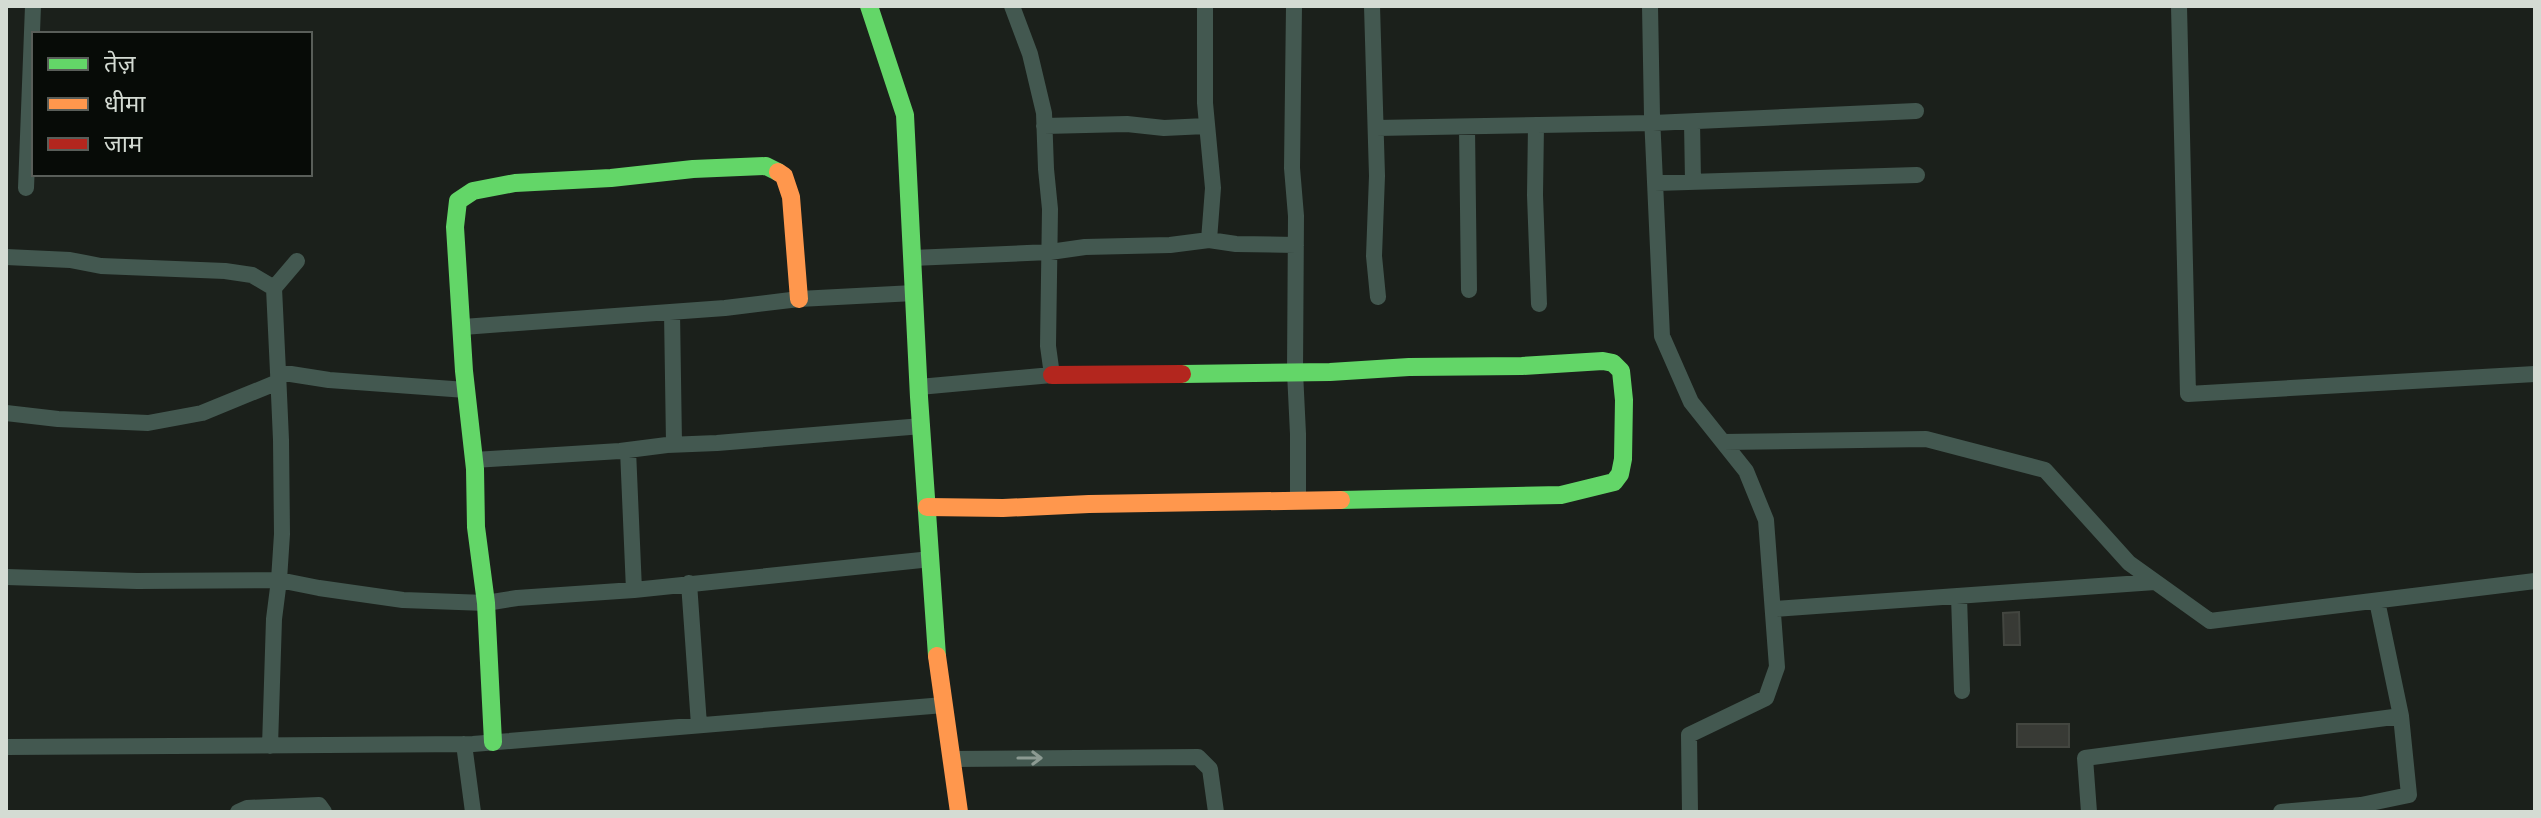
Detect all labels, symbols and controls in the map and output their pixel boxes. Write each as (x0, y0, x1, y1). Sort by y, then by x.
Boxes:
legend (32, 32, 312, 176)
text: तेज़ (104, 50, 137, 77)
text: धीमा (104, 90, 146, 117)
text: जाम (104, 130, 143, 157)
one-way arrow (1016, 750, 1043, 766)

